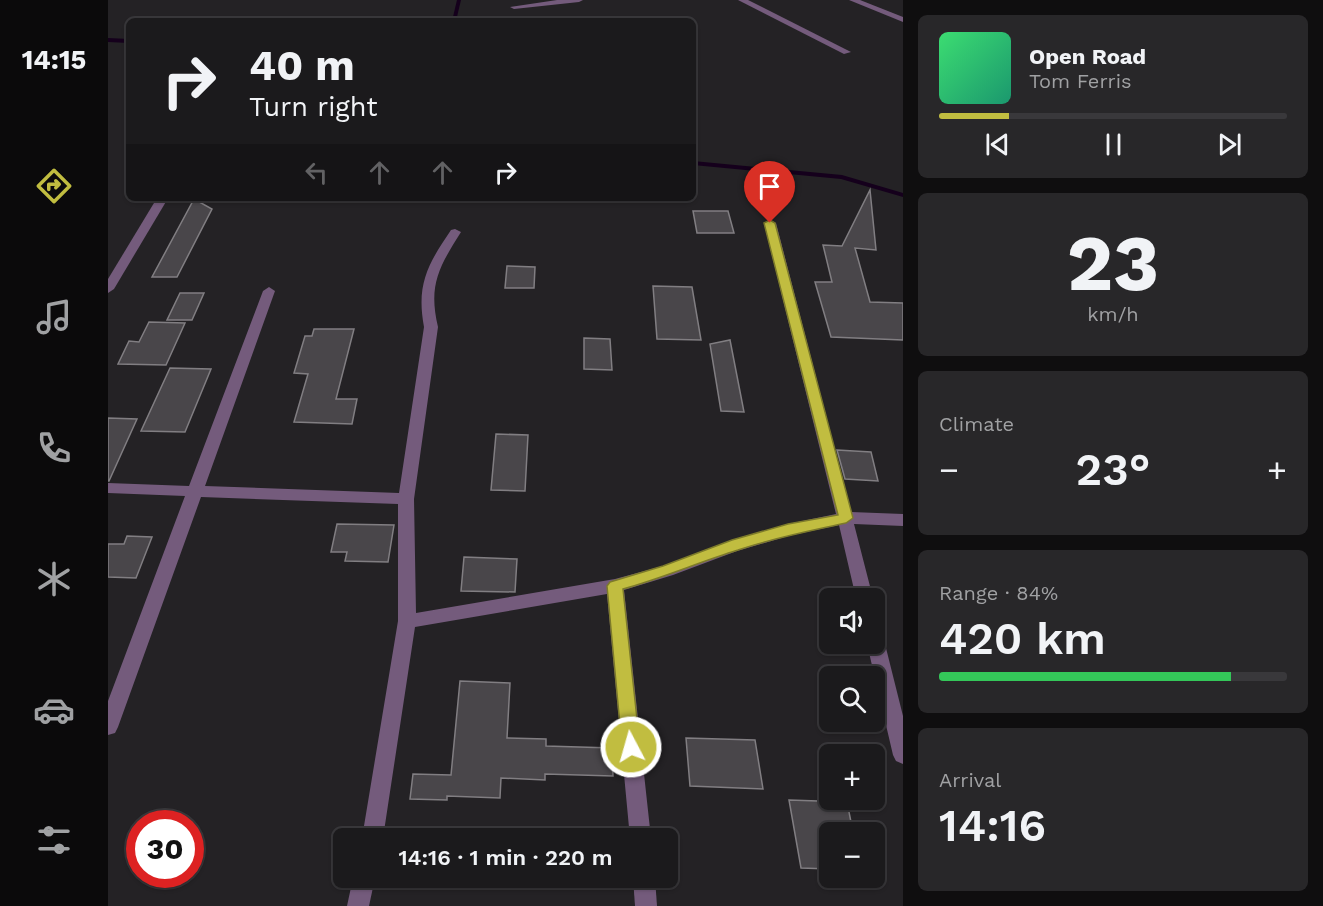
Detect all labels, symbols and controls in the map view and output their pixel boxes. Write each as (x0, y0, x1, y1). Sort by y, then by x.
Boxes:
text: 40 m (249, 41, 355, 90)
icon: right (150, 42, 228, 120)
text: 14:15 (22, 44, 86, 76)
text: Open Road (1029, 44, 1146, 69)
text: Tom Ferris (1029, 69, 1132, 93)
text: Turn right (249, 91, 378, 123)
icon: previous (981, 128, 1014, 161)
icon: pause (1097, 128, 1130, 161)
icon: next (1213, 128, 1246, 161)
icon: left (300, 156, 333, 189)
icon: ahead (363, 156, 396, 189)
icon: ahead (426, 156, 459, 189)
icon: right (489, 156, 522, 189)
pin (744, 161, 795, 223)
icon: directions (33, 165, 75, 207)
icon: arrive (753, 170, 786, 203)
text: 23 (1067, 217, 1159, 309)
icon: music (33, 296, 75, 338)
text: km/h (1087, 302, 1139, 326)
text: Climate (939, 412, 1014, 436)
icon: phone (33, 427, 75, 469)
text: 23° (1076, 443, 1150, 496)
text: − (939, 450, 959, 489)
text: + (1267, 450, 1287, 489)
icon: climate (33, 558, 75, 600)
text: Range · 84% (939, 581, 1058, 605)
map controls (819, 588, 885, 888)
button: sound (819, 588, 885, 654)
text: 420 km (939, 612, 1106, 665)
button: search (819, 666, 885, 732)
icon: car (33, 689, 75, 731)
position arrow (599, 715, 663, 779)
button: + (819, 744, 885, 810)
text: Arrival (939, 768, 1001, 792)
text: 14:16 (939, 799, 1046, 852)
speed limit sign: 30 (126, 810, 204, 888)
icon: filters (33, 819, 75, 861)
button: − (819, 822, 885, 888)
text: 14:16 · 1 min · 220 m (398, 845, 613, 870)

